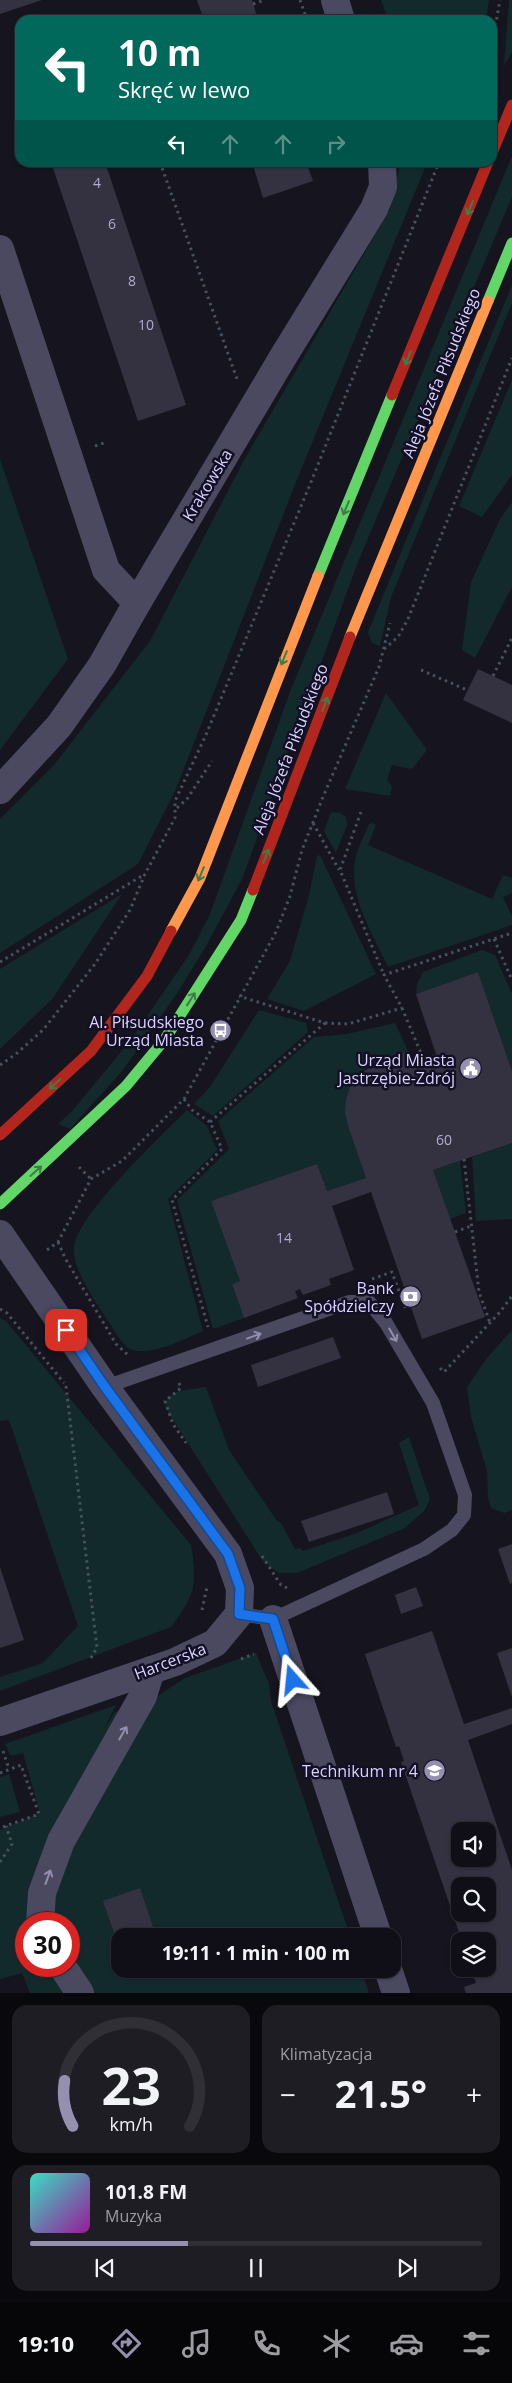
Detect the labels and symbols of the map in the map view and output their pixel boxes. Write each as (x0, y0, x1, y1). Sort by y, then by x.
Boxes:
house number: 4 (93, 173, 101, 192)
one-way arrow (465, 200, 474, 215)
house number: 6 (108, 214, 116, 233)
house number: 8 (128, 271, 136, 290)
street label: Aleja Józefa Piłsudskiego (397, 285, 485, 461)
house number: 10 (138, 315, 154, 334)
one-way arrow (403, 350, 412, 365)
street label: Krakowska (177, 445, 237, 525)
one-way arrow (341, 500, 350, 515)
one-way arrow (279, 651, 288, 666)
street label: Aleja Józefa Piłsudskiego (247, 660, 333, 838)
one-way arrow (321, 697, 330, 712)
one-way arrow (262, 849, 271, 864)
one-way arrow (195, 866, 205, 881)
one-way arrow (187, 993, 197, 1007)
place label: Al. Piłsudskiego Urząd Miasta (89, 1011, 204, 1051)
bus stop icon: Al. Piłsudskiego Urząd Miasta (208, 1019, 232, 1043)
place label: Urząd Miasta Jastrzębie-Zdrój (336, 1049, 455, 1089)
public building icon: Urząd Miasta Jastrzębie-Zdrój (459, 1057, 483, 1081)
one-way arrow (49, 1078, 62, 1090)
house number: 60 (436, 1130, 452, 1149)
one-way arrow (30, 1165, 42, 1177)
house number: 14 (276, 1228, 292, 1247)
place label: Bank Spółdzielczy (304, 1277, 395, 1317)
bank icon: Bank Spółdzielczy (398, 1285, 422, 1309)
pin (45, 1309, 87, 1351)
one-way arrow (389, 1328, 399, 1342)
one-way arrow (246, 1331, 261, 1340)
street label: Harcerska (131, 1637, 209, 1685)
position arrow (266, 1653, 318, 1705)
one-way arrow (118, 1725, 128, 1740)
school or university icon: Technikum nr 4 (422, 1759, 446, 1783)
place label: Technikum nr 4 (302, 1760, 418, 1782)
one-way arrow (44, 1869, 53, 1885)
speed limit sign: 30 (15, 1912, 80, 1977)

